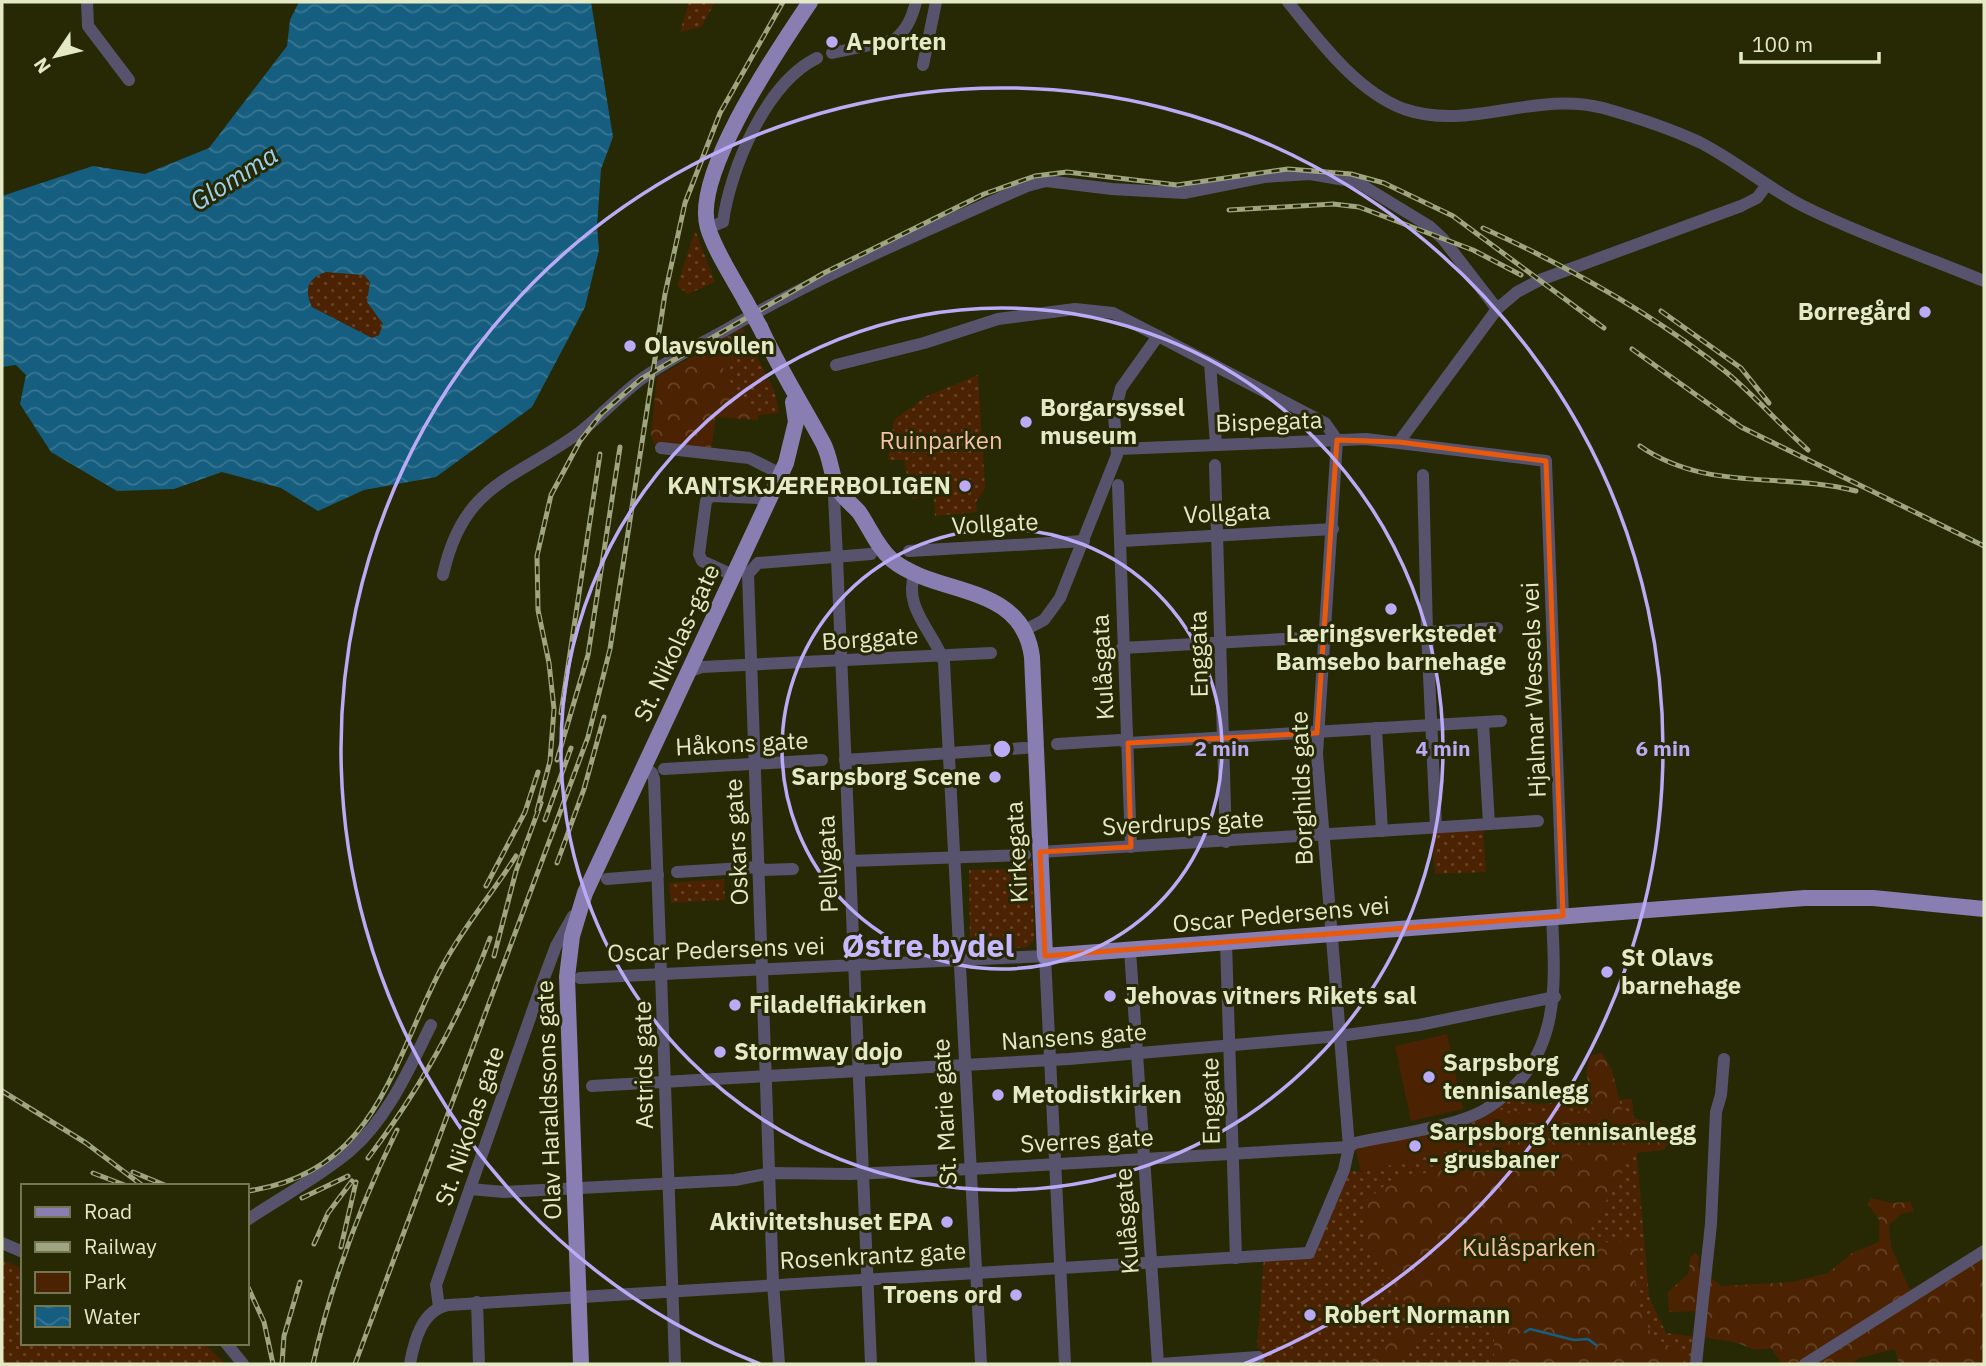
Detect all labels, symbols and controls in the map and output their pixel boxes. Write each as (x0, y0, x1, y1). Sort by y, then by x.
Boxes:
north arrow (21, 21, 91, 91)
scale bar (1741, 21, 1879, 65)
place label: A-porten (846, 25, 947, 57)
text: 100 m (1752, 30, 1813, 58)
marker: A-porten (824, 34, 840, 50)
text: N (28, 53, 56, 78)
water label: Glomma (183, 137, 284, 217)
place label: Borregård (1798, 295, 1911, 327)
marker: Borregård (1917, 304, 1933, 320)
place label: Olavsvollen (644, 329, 775, 361)
marker: Olavsvollen (622, 338, 638, 354)
place label: Borgarsyssel museum (1040, 391, 1185, 451)
street label: Bispegata (1215, 403, 1323, 439)
marker: Borgarsyssel museum (1018, 414, 1034, 430)
park label: Ruinparken (879, 424, 1003, 456)
place label: KANTSKJÆRERBOLIGEN (667, 469, 951, 501)
marker: KANTSKJÆRERBOLIGEN (957, 478, 973, 494)
street label: Vollgata (1183, 494, 1271, 530)
street label: Vollgate (951, 505, 1039, 541)
street label: St. Nikolas-gate (626, 559, 727, 727)
street label: Hjalmar Wessels vei (1513, 582, 1553, 798)
marker: Læringsverkstedet Bamsebo barnehage (1383, 601, 1399, 617)
street label: Enggata (1181, 610, 1215, 698)
street label: Kulåsgata (1083, 613, 1121, 721)
place label: Læringsverkstedet Bamsebo barnehage (1276, 617, 1506, 677)
street label: Borggate (820, 619, 919, 657)
street label: Borghilds gate (1282, 710, 1320, 866)
street label: Håkons gate (675, 724, 809, 762)
text: 2 min (1195, 734, 1249, 762)
text: 4 min (1416, 734, 1470, 762)
text: 6 min (1636, 734, 1690, 762)
centre of rings (990, 737, 1014, 761)
place label: Sarpsborg Scene (791, 760, 981, 792)
marker: Sarpsborg Scene (987, 769, 1003, 785)
street label: Oskars gate (717, 778, 755, 906)
street label: Kirkegata (997, 800, 1035, 904)
street label: Sverdrups gate (1101, 802, 1265, 842)
street label: Pellygata (809, 814, 845, 913)
street label: Oscar Pedersens vei (1171, 889, 1391, 939)
district label: Østre bydel (842, 924, 1014, 966)
street label: Oscar Pedersens vei (607, 929, 825, 969)
place label: St Olavs barnehage (1621, 941, 1741, 1001)
marker: St Olavs barnehage (1599, 964, 1615, 980)
place label: Jehovas vitners Rikets sal (1124, 979, 1417, 1011)
street label: Olav Haraldssons gate (528, 980, 568, 1220)
place label: Filadelfiakirken (749, 988, 927, 1020)
marker: Jehovas vitners Rikets sal (1102, 988, 1118, 1004)
marker: Filadelfiakirken (727, 997, 743, 1013)
street label: Astrids gate (626, 1001, 660, 1129)
street label: Nansens gate (1000, 1015, 1148, 1057)
place label: Stormway dojo (734, 1035, 903, 1067)
street label: St. Marie gate (924, 1038, 964, 1187)
street label: St. Nikolas gate (427, 1042, 511, 1210)
marker: Stormway dojo (712, 1044, 728, 1060)
place label: Sarpsborg tennisanlegg (1443, 1046, 1589, 1106)
street label: Enggate (1193, 1057, 1227, 1145)
marker: Sarpsborg tennisanlegg (1421, 1069, 1437, 1085)
place label: Metodistkirken (1012, 1078, 1182, 1110)
marker: Metodistkirken (990, 1087, 1006, 1103)
place label: Sarpsborg tennisanlegg - grusbaner (1429, 1115, 1697, 1175)
street label: Sverres gate (1019, 1121, 1155, 1159)
marker: Sarpsborg tennisanlegg - grusbaner (1407, 1138, 1423, 1154)
street label: Kulåsgate (1106, 1167, 1146, 1275)
legend (21, 1184, 248, 1345)
text: Road (84, 1197, 132, 1225)
place label: Aktivitetshuset EPA (709, 1205, 933, 1237)
marker: Aktivitetshuset EPA (939, 1214, 955, 1230)
park label: Kulåsparken (1462, 1231, 1596, 1263)
text: Railway (84, 1232, 157, 1260)
street label: Rosenkrantz gate (779, 1234, 967, 1276)
text: Park (84, 1267, 127, 1295)
place label: Troens ord (883, 1278, 1002, 1310)
marker: Troens ord (1008, 1287, 1024, 1303)
place label: Robert Normann (1324, 1298, 1510, 1330)
text: Water (84, 1302, 141, 1330)
marker: Robert Normann (1302, 1307, 1318, 1323)

